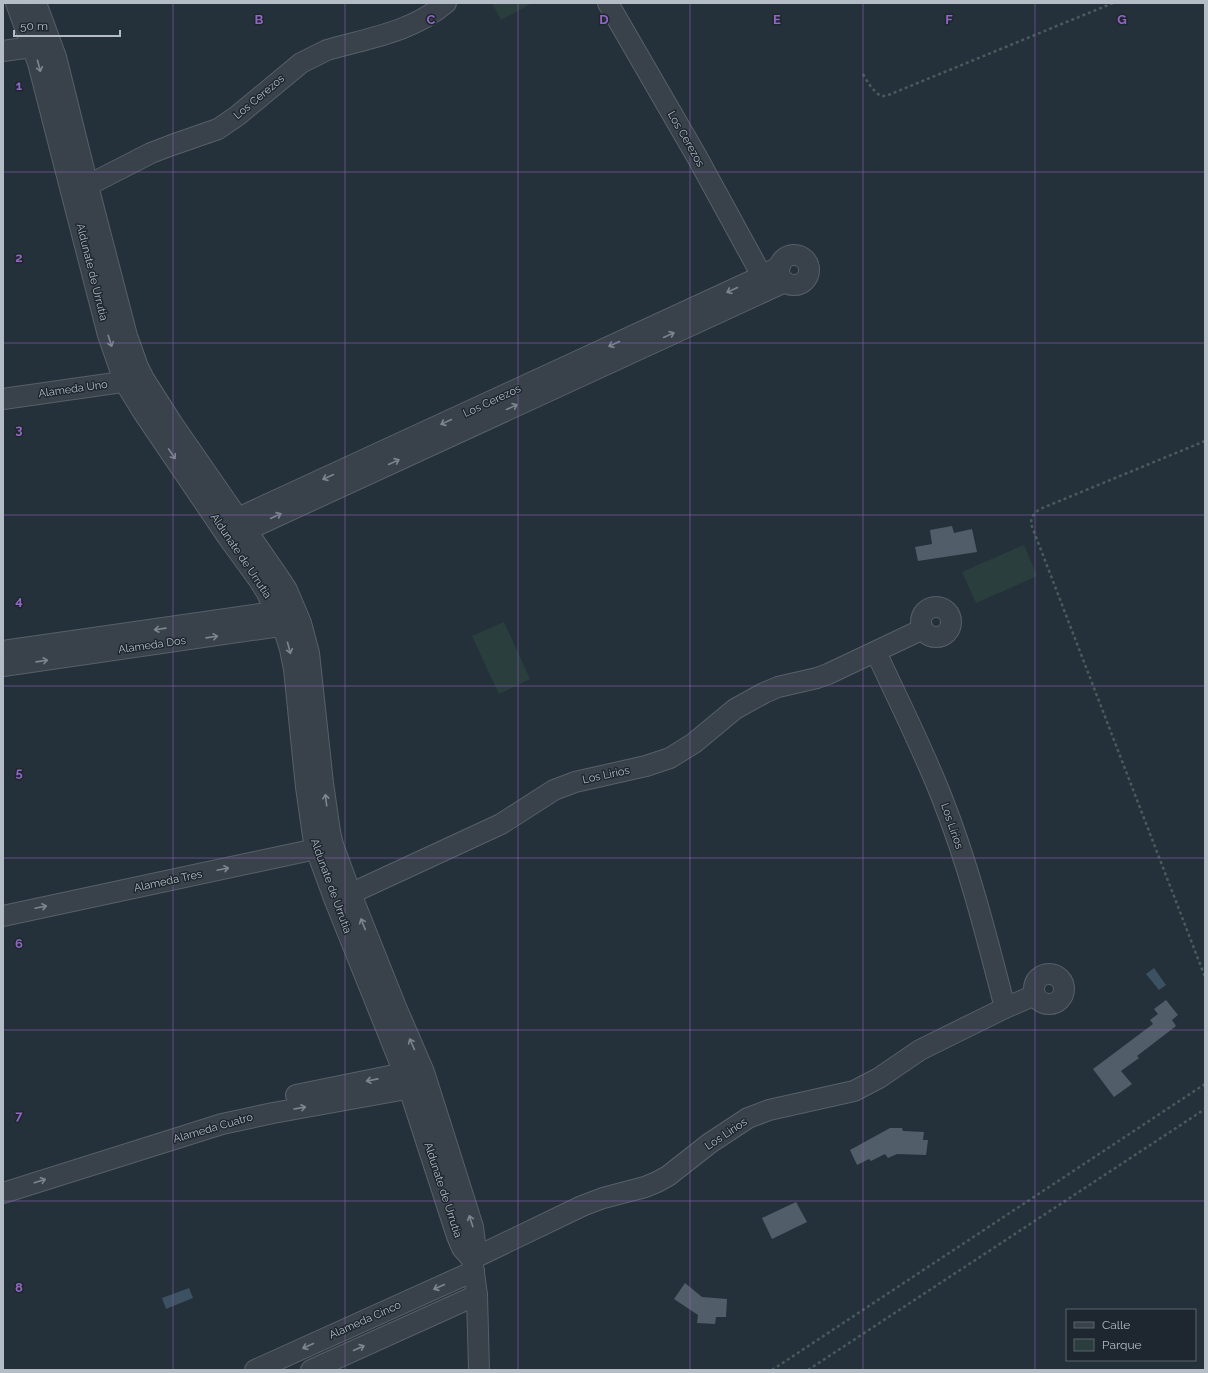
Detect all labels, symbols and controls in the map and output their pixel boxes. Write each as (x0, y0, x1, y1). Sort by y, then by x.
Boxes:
scale bar (14, 12, 120, 38)
text: B (255, 12, 264, 27)
text: C (427, 12, 436, 27)
text: D (599, 12, 609, 27)
text: E (773, 12, 781, 27)
text: F (945, 12, 953, 27)
text: G (1117, 12, 1127, 27)
text: 50 m (20, 19, 48, 33)
one-way arrow (36, 59, 43, 72)
street label: Los Cerezos (231, 72, 287, 122)
text: 1 (16, 78, 23, 93)
street label: Los Cerezos (665, 109, 707, 169)
street label: Aldunate de Urrutia (74, 222, 110, 322)
text: 2 (15, 250, 23, 265)
one-way arrow (727, 286, 739, 294)
one-way arrow (662, 331, 674, 338)
one-way arrow (106, 335, 114, 347)
one-way arrow (609, 341, 621, 348)
street label: Alameda Uno (38, 378, 109, 400)
street label: Los Cerezos (461, 382, 523, 420)
one-way arrow (506, 403, 518, 410)
one-way arrow (440, 419, 452, 426)
text: 3 (15, 422, 23, 437)
one-way arrow (168, 449, 176, 460)
one-way arrow (388, 458, 400, 465)
one-way arrow (322, 474, 334, 481)
street label: Aldunate de Urrutia (208, 511, 274, 601)
one-way arrow (270, 512, 282, 519)
text: 4 (15, 593, 23, 608)
one-way arrow (154, 625, 167, 633)
one-way arrow (205, 633, 218, 641)
street label: Alameda Dos (117, 634, 187, 656)
one-way arrow (286, 641, 294, 654)
one-way arrow (35, 657, 48, 665)
street label: Los Lirios (581, 764, 631, 786)
text: 5 (15, 765, 23, 780)
one-way arrow (322, 794, 330, 807)
street label: Los Lirios (938, 801, 966, 851)
street label: Aldunate de Urrutia (308, 837, 354, 935)
one-way arrow (216, 864, 229, 872)
street label: Alameda Tres (133, 867, 203, 895)
one-way arrow (34, 903, 47, 911)
one-way arrow (358, 919, 366, 931)
text: 6 (15, 936, 23, 951)
one-way arrow (408, 1039, 415, 1051)
one-way arrow (366, 1076, 379, 1084)
one-way arrow (293, 1103, 306, 1111)
text: 7 (15, 1108, 23, 1123)
street label: Alameda Cuatro (172, 1110, 255, 1146)
street label: Los Lirios (703, 1115, 749, 1153)
street label: Aldunate de Urrutia (421, 1141, 465, 1239)
one-way arrow (34, 1177, 46, 1185)
one-way arrow (467, 1214, 474, 1227)
text: 8 (15, 1280, 23, 1295)
one-way arrow (433, 1284, 445, 1291)
street label: Alameda Cinco (327, 1298, 403, 1342)
legend (1066, 1309, 1196, 1361)
text: Calle (1102, 1318, 1130, 1332)
text: Parque (1102, 1338, 1142, 1352)
one-way arrow (302, 1343, 314, 1350)
one-way arrow (353, 1344, 365, 1351)

